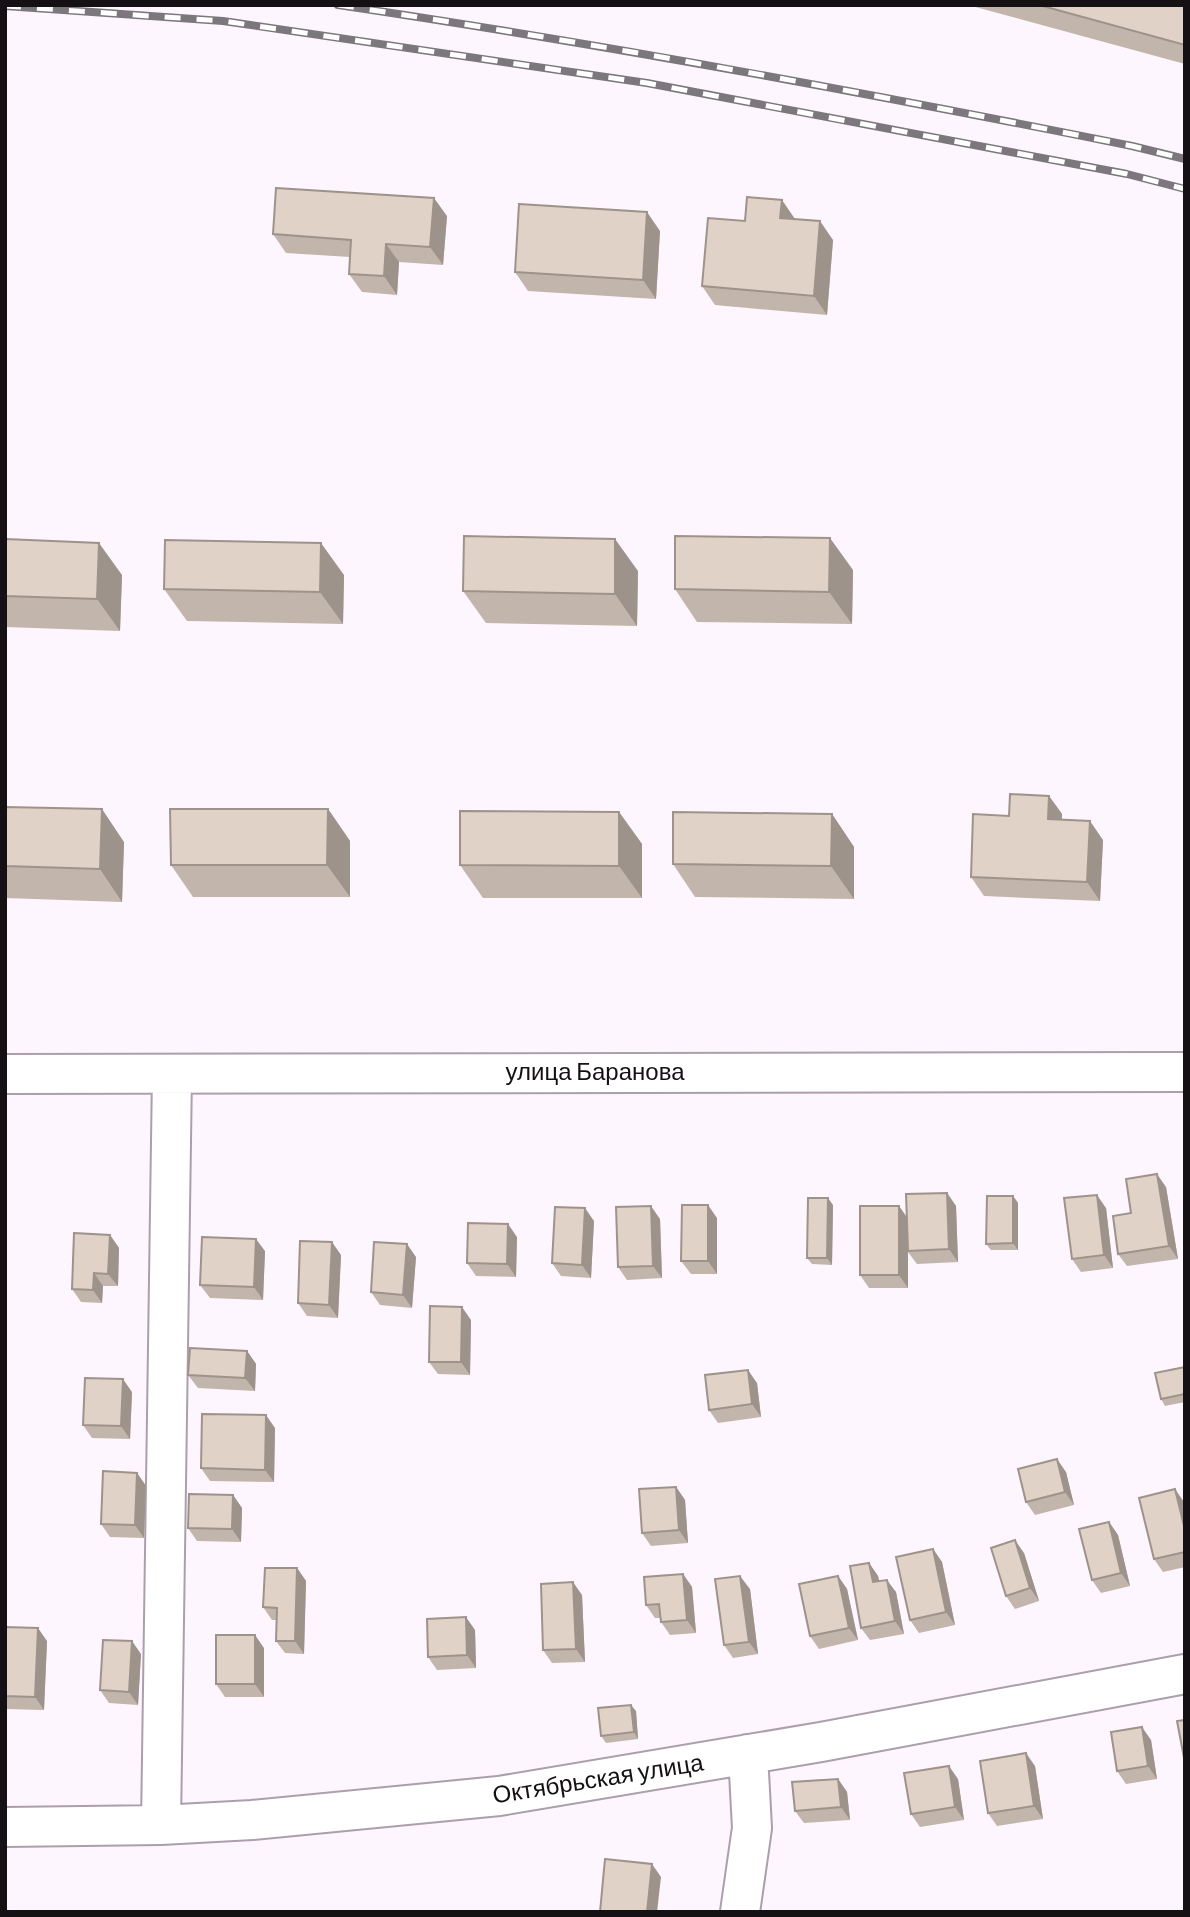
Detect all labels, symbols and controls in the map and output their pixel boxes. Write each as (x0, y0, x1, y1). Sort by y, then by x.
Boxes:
street label: улица Баранова (506, 1056, 685, 1085)
street label: Октябрьская улица (490, 1746, 706, 1809)

